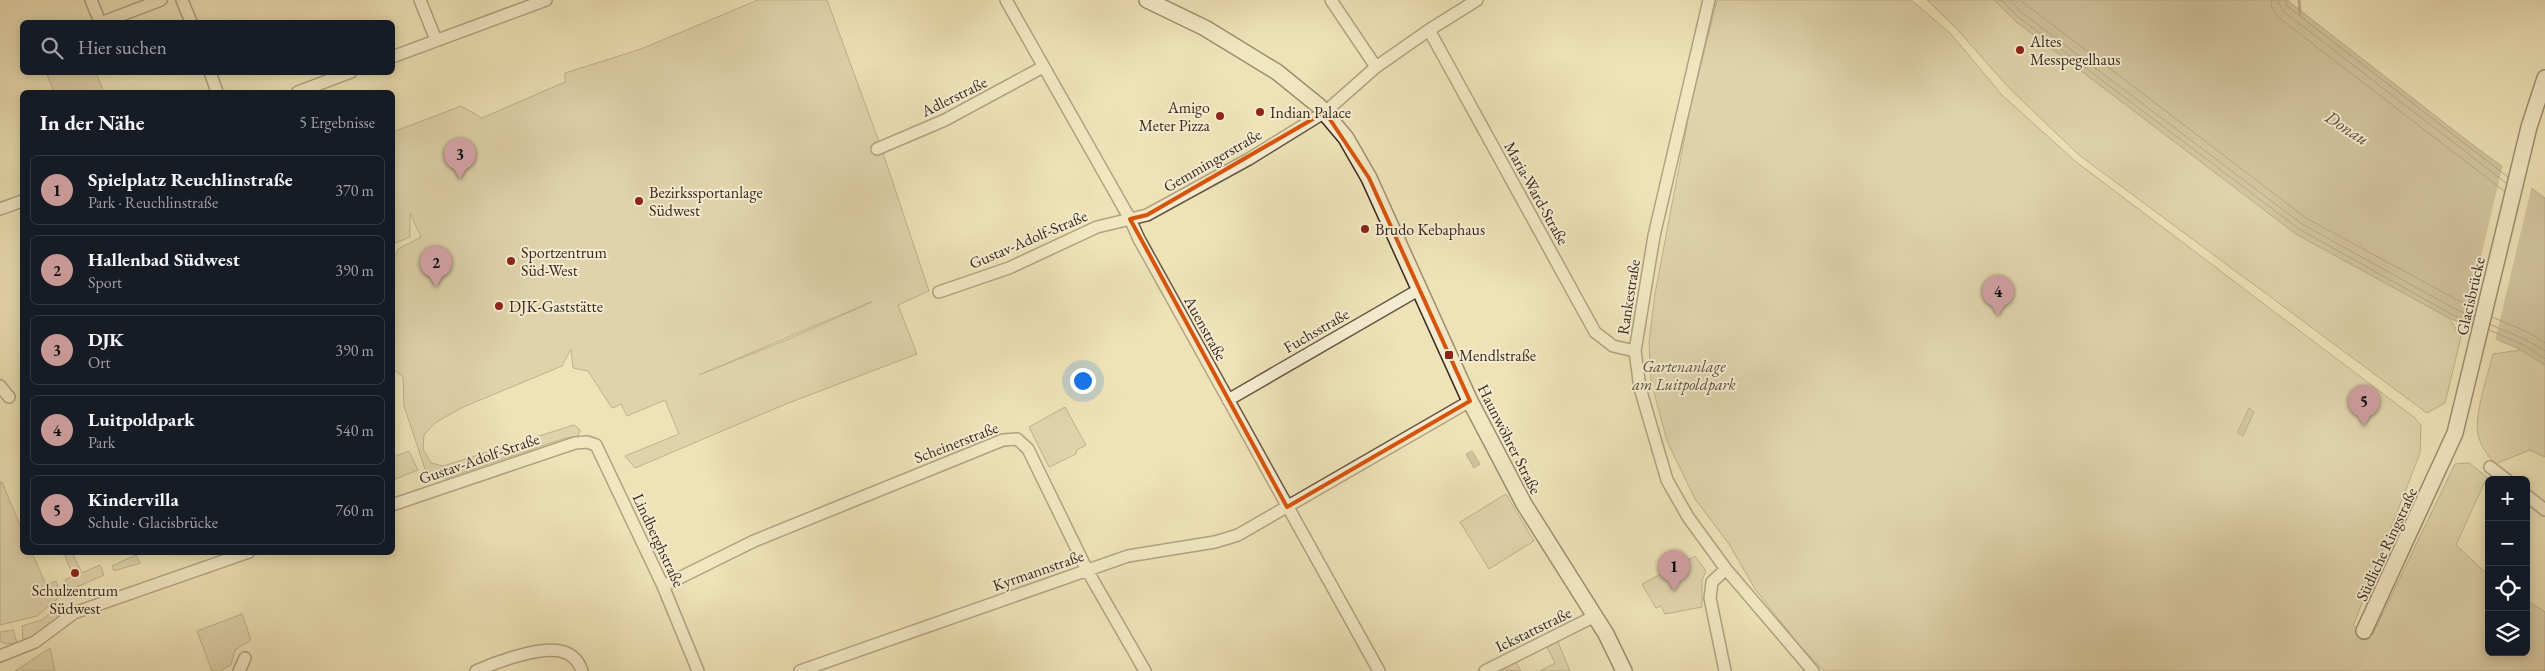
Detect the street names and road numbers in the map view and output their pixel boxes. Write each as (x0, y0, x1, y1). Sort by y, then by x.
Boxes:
street label: Adlerstraße (917, 71, 991, 122)
street label: Gemmingerstraße (1159, 124, 1265, 197)
street label: Maria-Ward-Straße (1499, 138, 1574, 249)
street label: Gustav-Adolf-Straße (966, 205, 1090, 274)
street label: Glacisbrücke (2451, 255, 2490, 337)
street label: Rankestraße (1612, 258, 1645, 336)
street label: Auenstraße (1179, 291, 1232, 364)
street label: Fuchsstraße (1279, 303, 1353, 358)
street label: Haunwöhrer Straße (1473, 381, 1546, 498)
street label: Scheinerstraße (911, 417, 1001, 468)
street label: Gustav-Adolf-Straße (416, 428, 542, 489)
street label: Südliche Ringstraße (2351, 484, 2422, 604)
street label: Lindberghstraße (628, 490, 689, 590)
street label: Kyrmannstraße (990, 545, 1087, 596)
street label: Ickstattstraße (1492, 602, 1575, 657)

